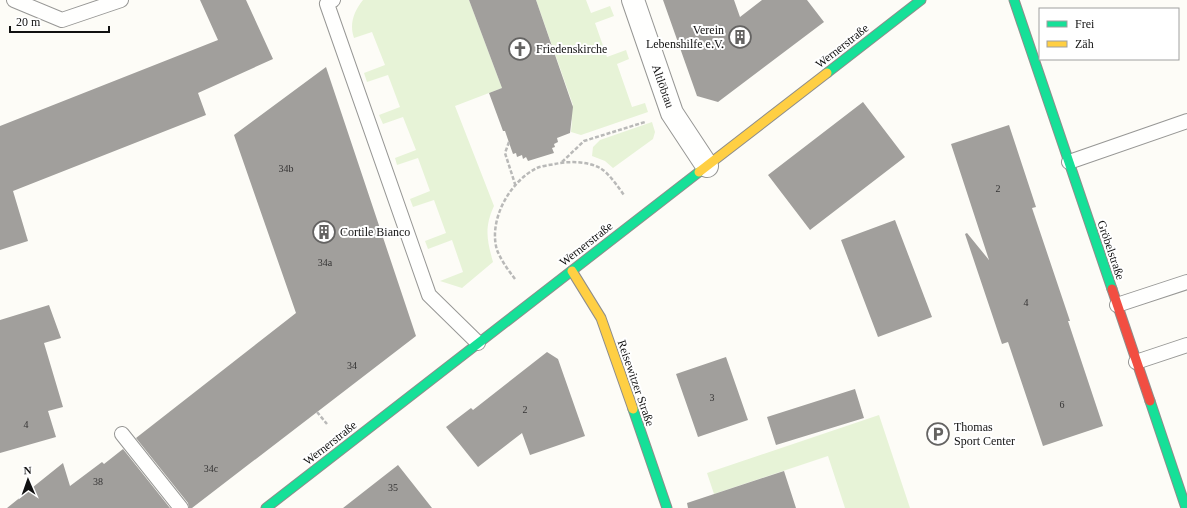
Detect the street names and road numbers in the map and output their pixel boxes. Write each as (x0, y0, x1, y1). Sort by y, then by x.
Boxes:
street label: Wernerstraße (813, 21, 871, 71)
street label: Altlöbtau (649, 62, 677, 110)
street label: Gröbelstraße (1094, 218, 1128, 282)
street label: Wernerstraße (557, 219, 615, 269)
street label: Reisewitzer Straße (615, 338, 657, 428)
street label: Wernerstraße (301, 418, 359, 468)

